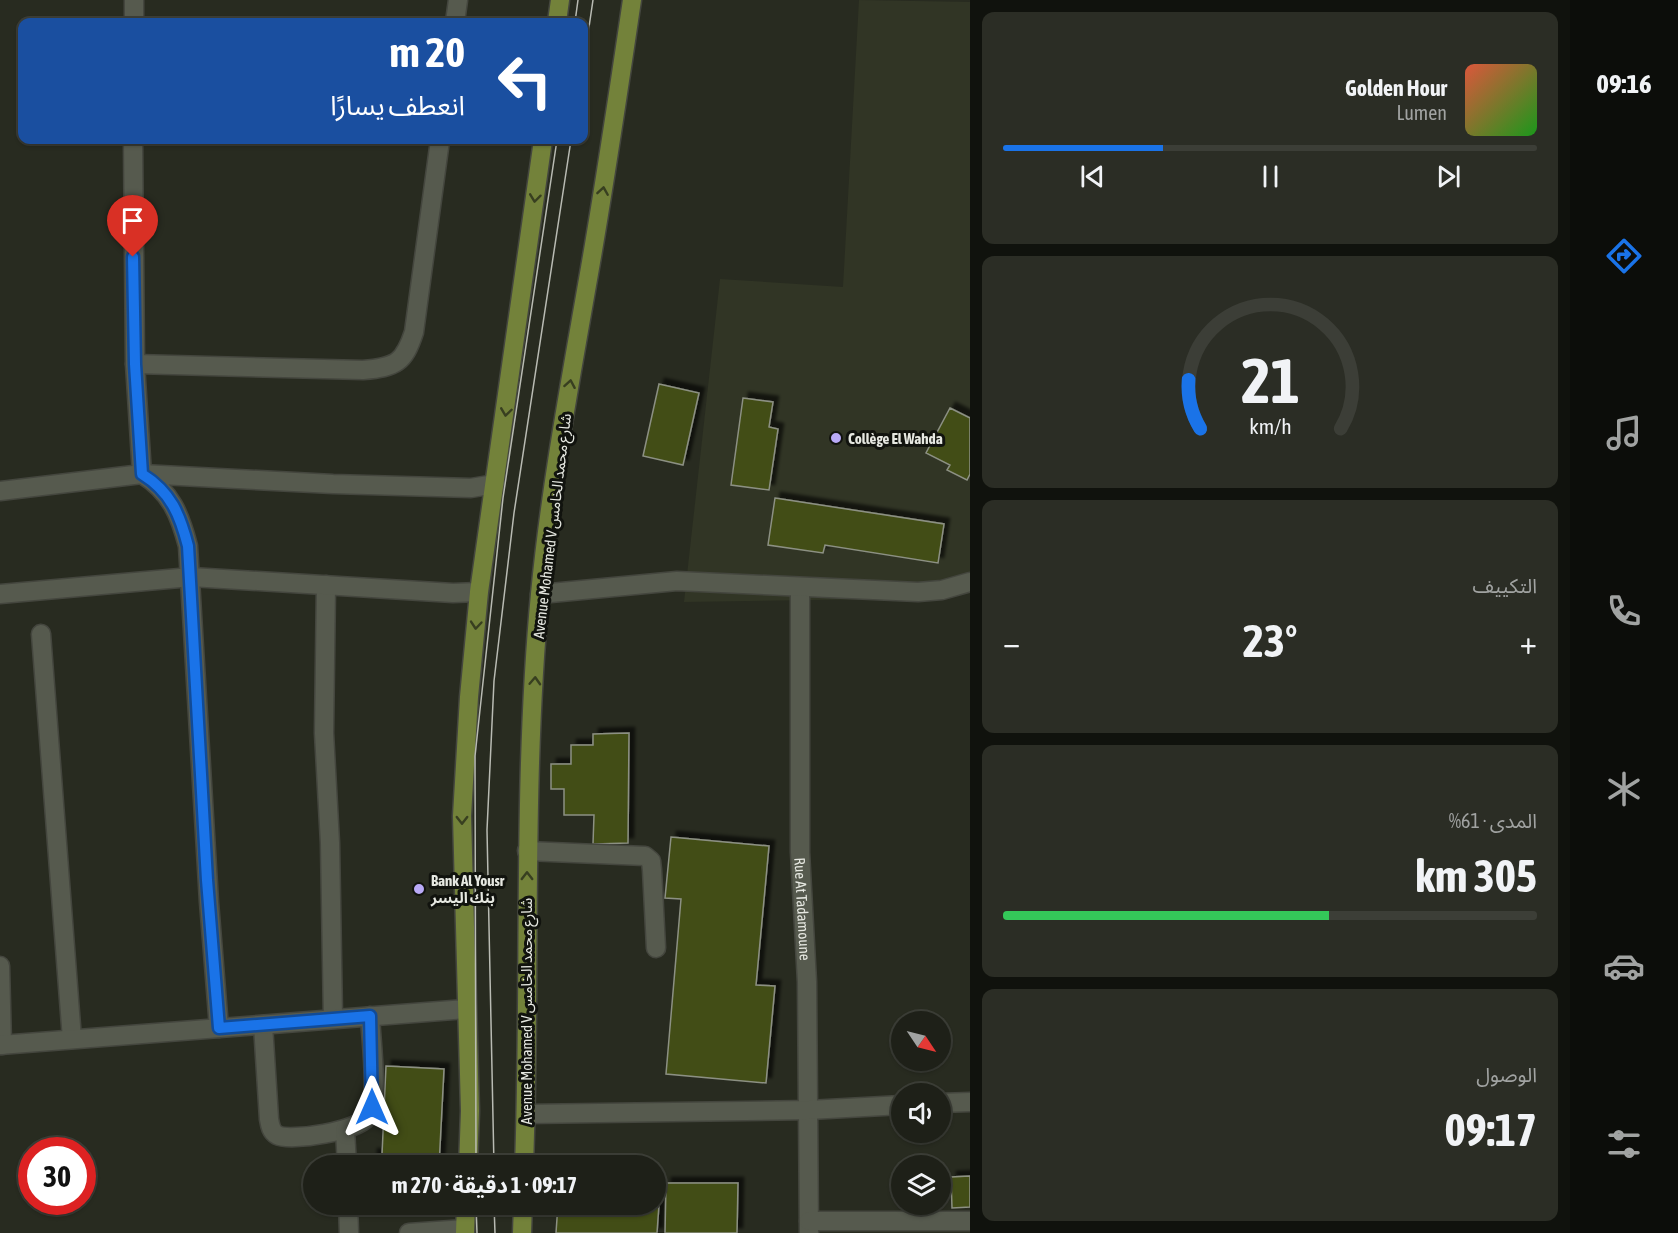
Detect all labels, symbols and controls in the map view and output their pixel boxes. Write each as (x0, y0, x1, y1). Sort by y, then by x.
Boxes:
text: 20 m (390, 28, 465, 76)
icon: left (486, 42, 564, 120)
text: 09:16 (1596, 68, 1652, 99)
text: Golden Hour (1345, 75, 1447, 101)
text: انعطف يسارًا (330, 90, 465, 121)
text: Lumen (1396, 101, 1447, 124)
icon: previous (1076, 160, 1109, 193)
icon: pause (1254, 160, 1287, 193)
icon: next (1432, 160, 1465, 193)
one-way arrow (596, 187, 609, 197)
one-way arrow (530, 193, 542, 202)
pin (107, 195, 158, 257)
icon: arrive (116, 204, 149, 237)
icon: directions (1603, 235, 1645, 277)
text: 21 (1241, 345, 1299, 416)
one-way arrow (563, 379, 576, 389)
one-way arrow (500, 407, 512, 416)
street label: Avenue Mohamed V شارع محمد الخامس (530, 412, 578, 640)
icon: music (1603, 412, 1645, 454)
text: km/h (1249, 415, 1291, 440)
place label: Collège El Wahda (848, 430, 943, 447)
marker: Collège El Wahda (829, 431, 843, 445)
text: التكييف (1473, 574, 1537, 597)
icon: phone (1603, 590, 1645, 632)
text: 23° (1243, 615, 1297, 667)
one-way arrow (470, 621, 483, 630)
text: − (1003, 623, 1020, 661)
text: + (1520, 623, 1537, 661)
one-way arrow (528, 677, 541, 686)
icon: climate (1603, 768, 1645, 810)
text: المدى · 61% (1449, 809, 1537, 832)
one-way arrow (456, 815, 468, 824)
text: 305 km (1415, 850, 1537, 902)
street label: Rue At Tadamoune (792, 857, 814, 961)
place label: Bank Al Yousr بنك اليسر (430, 872, 505, 907)
one-way arrow (521, 872, 533, 881)
marker: Bank Al Yousr بنك اليسر (412, 882, 426, 896)
street label: Avenue Mohamed V شارع محمد الخامس (518, 897, 539, 1124)
icon: car (1603, 945, 1645, 987)
north arrow (891, 1011, 951, 1071)
map controls (891, 1011, 951, 1215)
text: الوصول (1476, 1063, 1537, 1086)
position arrow (340, 1075, 404, 1139)
button: sound (891, 1083, 951, 1143)
text: 09:17 (1444, 1104, 1537, 1156)
icon: filters (1603, 1123, 1645, 1165)
speed limit sign: 30 (18, 1137, 96, 1215)
button: layers (891, 1155, 951, 1215)
text: 09:17 · 1 دقيقة · 270 m (392, 1172, 577, 1198)

